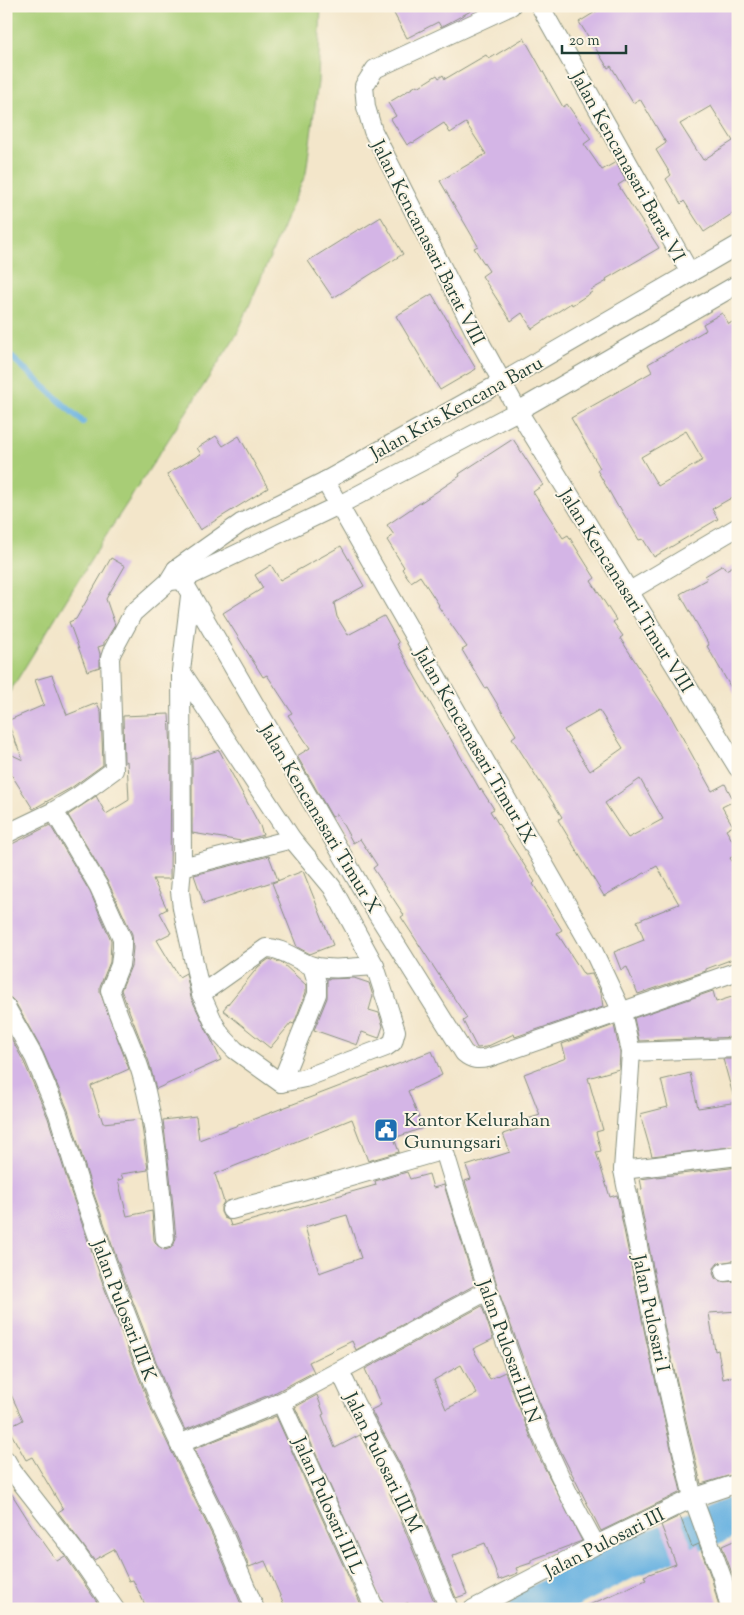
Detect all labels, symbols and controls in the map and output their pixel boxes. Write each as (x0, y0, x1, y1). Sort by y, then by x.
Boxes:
scale bar (562, 22, 625, 54)
text: 20 m (569, 31, 600, 52)
street label: Jalan Kencanasari Barat VI (563, 66, 691, 268)
street label: Jalan Kencanasari Barat VIII (363, 135, 490, 350)
street label: Jalan Kris Kencana Baru (365, 350, 549, 468)
street label: Jalan Kencanasari Timur VIII (550, 483, 699, 698)
street label: Jalan Kencanasari Timur IX (406, 642, 541, 849)
street label: Jalan Kencanasari Timur X (251, 719, 386, 919)
place label: Kantor Kelurahan Gunungsari (404, 1108, 550, 1157)
public building icon: Kantor Kelurahan Gunungsari (373, 1117, 399, 1143)
street label: Jalan Pulosari III K (83, 1235, 162, 1386)
street label: Jalan Pulosari I (624, 1251, 675, 1375)
street label: Jalan Pulosari III N (469, 1275, 546, 1427)
street label: Jalan Pulosari III M (336, 1387, 428, 1538)
street label: Jalan Pulosari III L (284, 1432, 369, 1579)
street label: Jalan Pulosari III (539, 1502, 670, 1587)

